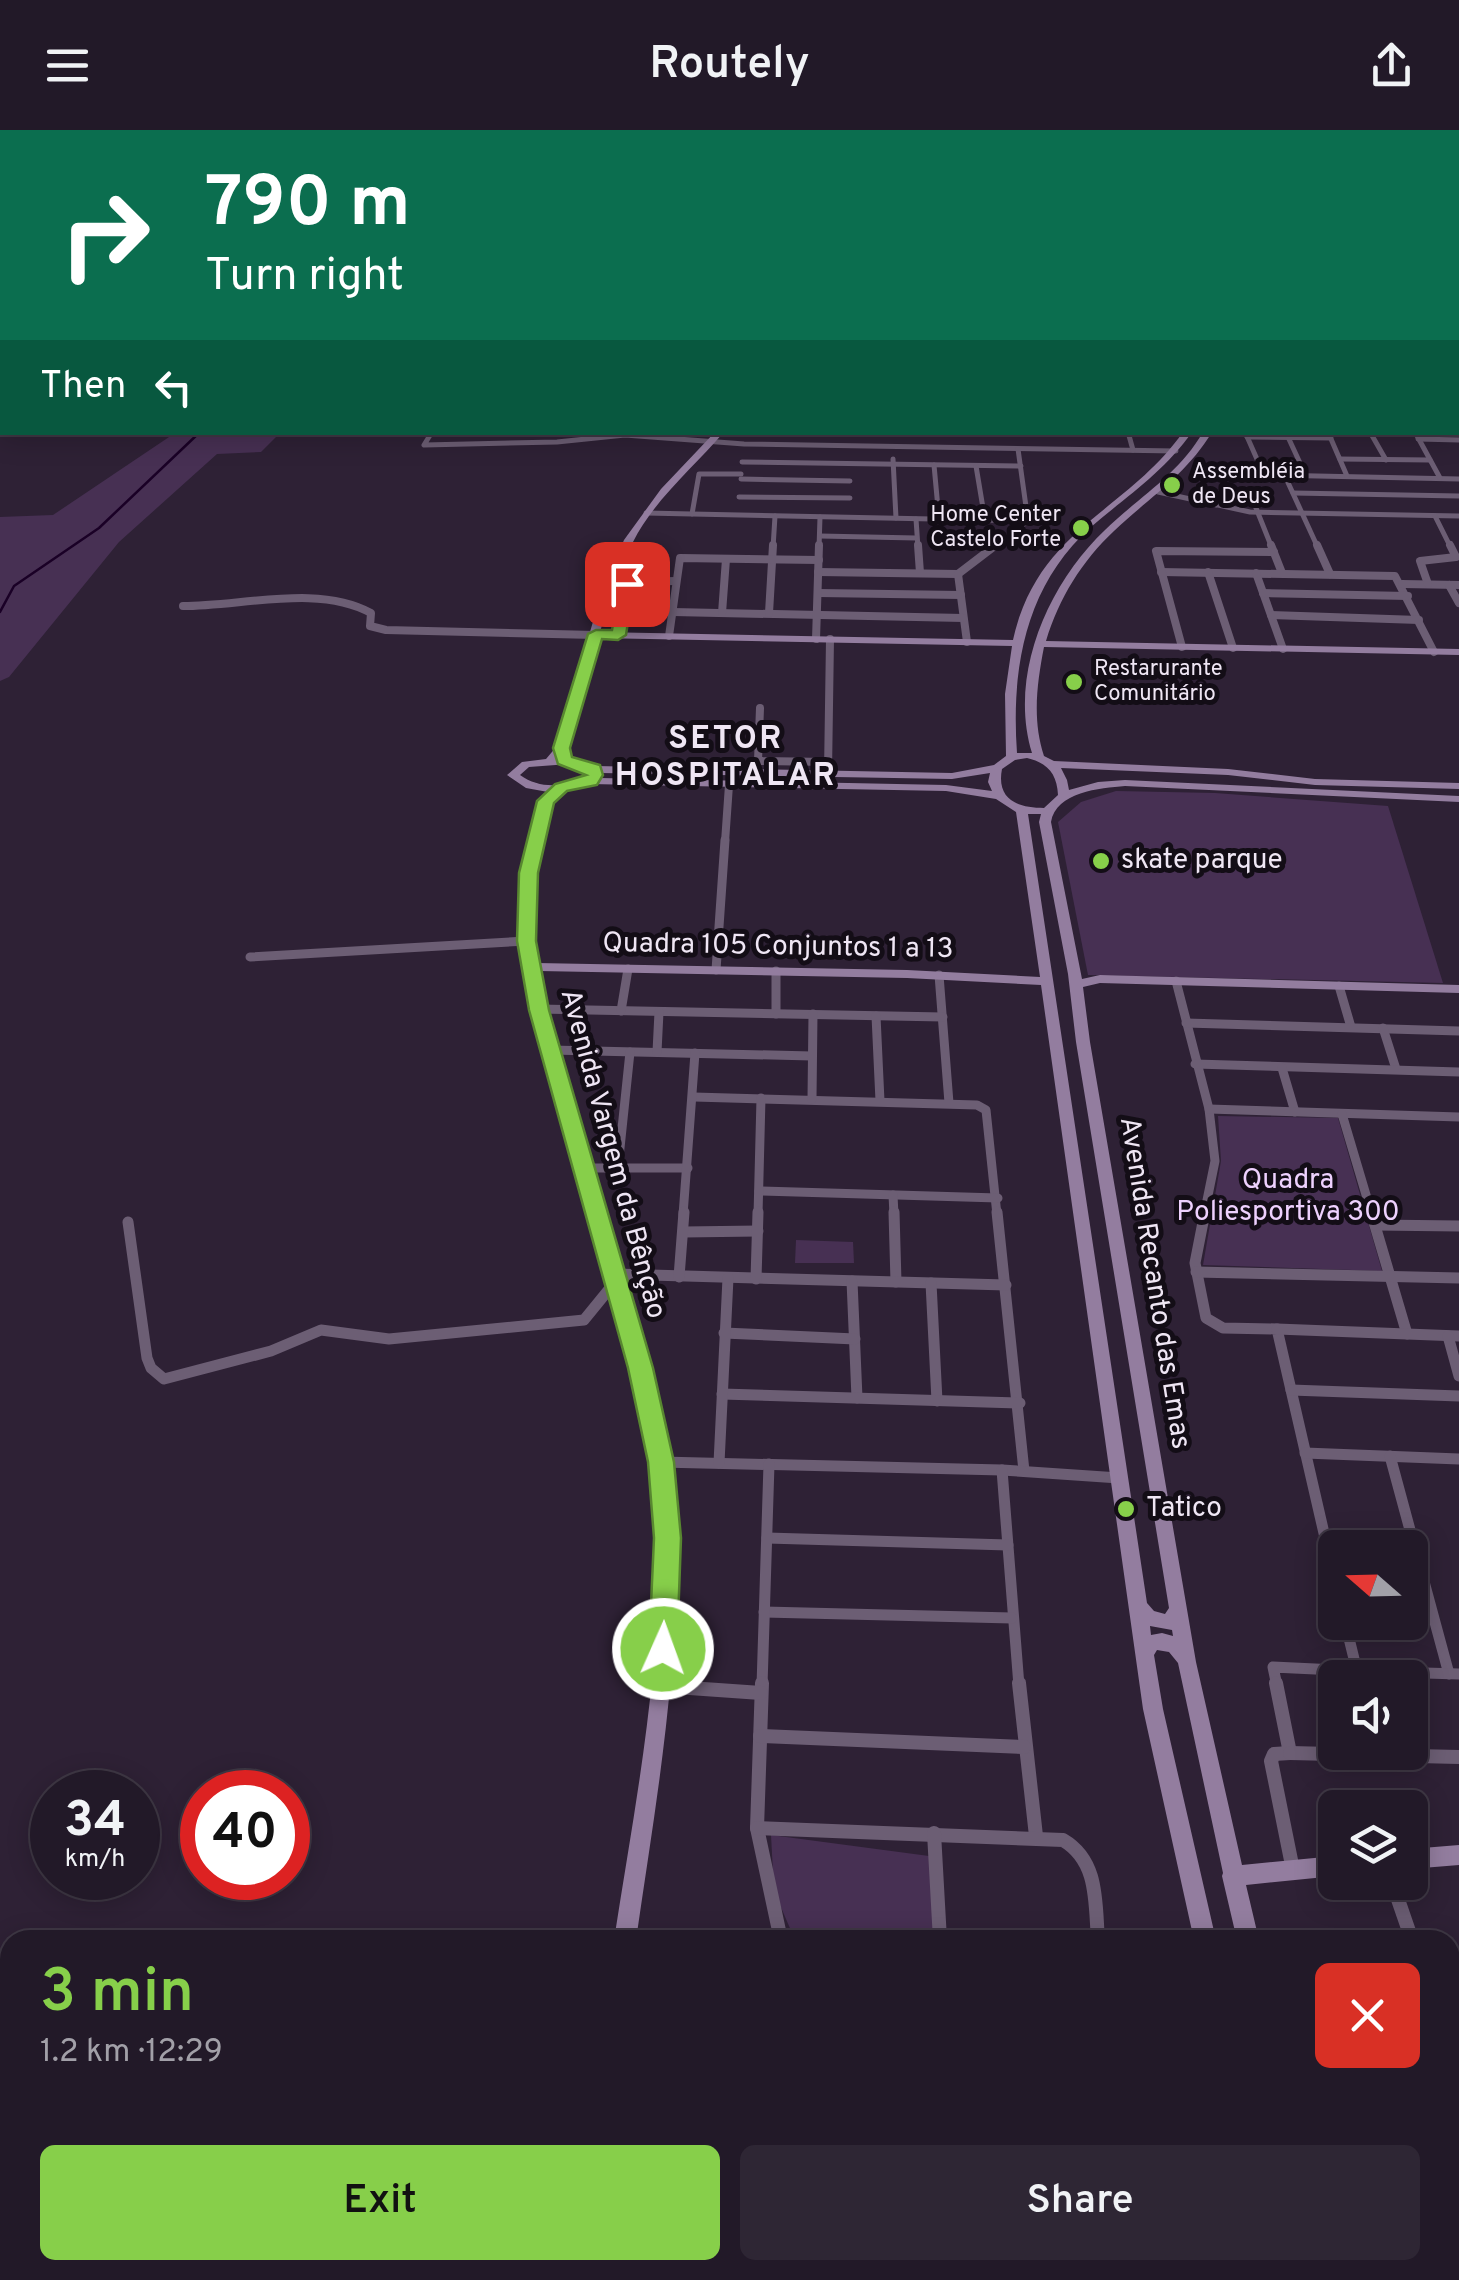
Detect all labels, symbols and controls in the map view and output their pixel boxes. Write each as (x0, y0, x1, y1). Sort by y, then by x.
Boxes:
text: Routely (649, 37, 810, 94)
icon: menu (40, 38, 95, 93)
icon: share (1364, 38, 1419, 93)
text: 790 m (205, 162, 411, 251)
icon: right (40, 170, 170, 300)
text: Turn right (205, 249, 404, 306)
icon: left (146, 360, 201, 415)
text: Then (40, 363, 126, 412)
place label: Assembléia de Deus (1192, 459, 1305, 511)
marker: Assembléia de Deus (1161, 474, 1183, 496)
place label: Home Center Castelo Forte (930, 502, 1061, 554)
marker: Home Center Castelo Forte (1070, 517, 1092, 539)
pin (585, 542, 670, 627)
icon: arrive (600, 557, 655, 612)
place label: Restarurante Comunitário (1094, 656, 1223, 708)
marker: Restarurante Comunitário (1063, 671, 1085, 693)
district label: SETOR HOSPITALAR (615, 720, 837, 797)
place label: skate parque (1121, 843, 1283, 879)
marker: skate parque (1090, 850, 1112, 872)
street label: Quadra 105 Conjuntos 1 a 13 (602, 926, 954, 968)
street label: Avenida Vargem da Bênção (551, 985, 673, 1323)
street label: Avenida Recanto das Emas (1110, 1114, 1198, 1452)
park label: Quadra Poliesportiva 300 (1176, 1163, 1400, 1231)
place label: Tatico (1146, 1491, 1222, 1527)
marker: Tatico (1115, 1498, 1137, 1520)
north arrow (1318, 1530, 1428, 1640)
map controls (1318, 1530, 1428, 1900)
position arrow (611, 1597, 715, 1701)
button: sound (1318, 1660, 1428, 1770)
speed limit sign: 40 (180, 1770, 310, 1900)
button: layers (1318, 1790, 1428, 1900)
text: 34 (64, 1791, 126, 1854)
text: km/h (65, 1844, 125, 1876)
text: 3 min (40, 1957, 194, 2033)
button: close (1315, 1963, 1420, 2068)
text: 1.2 km · 12:29 (40, 2033, 223, 2073)
button: Exit (40, 2145, 720, 2260)
button: Share (740, 2145, 1420, 2260)

